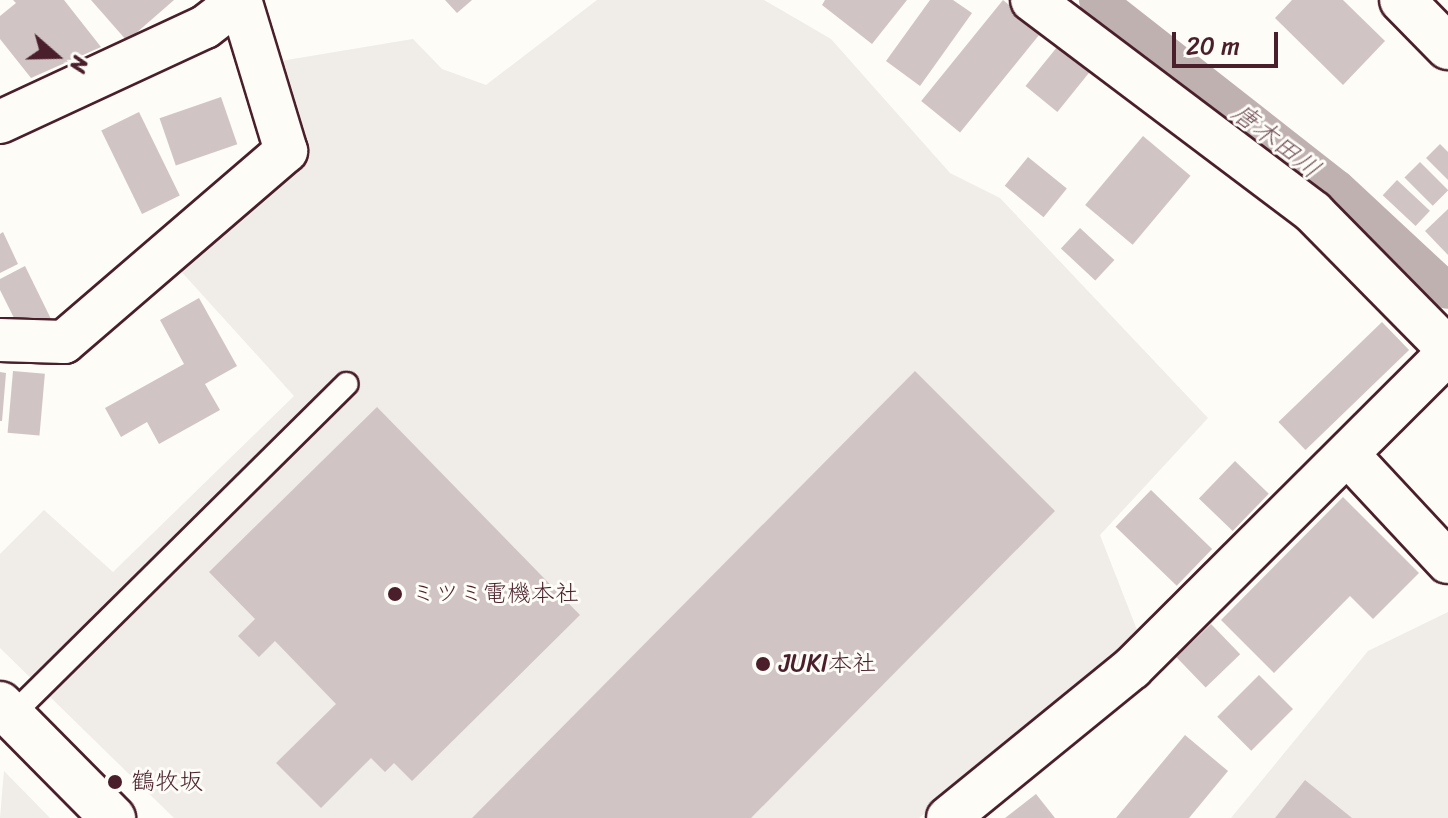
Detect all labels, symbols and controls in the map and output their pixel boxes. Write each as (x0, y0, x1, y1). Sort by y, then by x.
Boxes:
north arrow (16, 16, 96, 96)
scale bar (1176, 16, 1282, 66)
text: 20 m (1186, 25, 1240, 67)
text: N (58, 51, 100, 78)
water label: 唐木田川 (1225, 97, 1327, 185)
place label: ミツミ電機本社 (411, 580, 579, 608)
marker: ミツミ電機本社 (386, 585, 404, 603)
place label: JUKI本社 (779, 650, 876, 678)
marker: JUKI本社 (754, 655, 772, 673)
place label: 鶴牧坂 (131, 768, 203, 796)
marker: 鶴牧坂 (106, 773, 124, 791)

